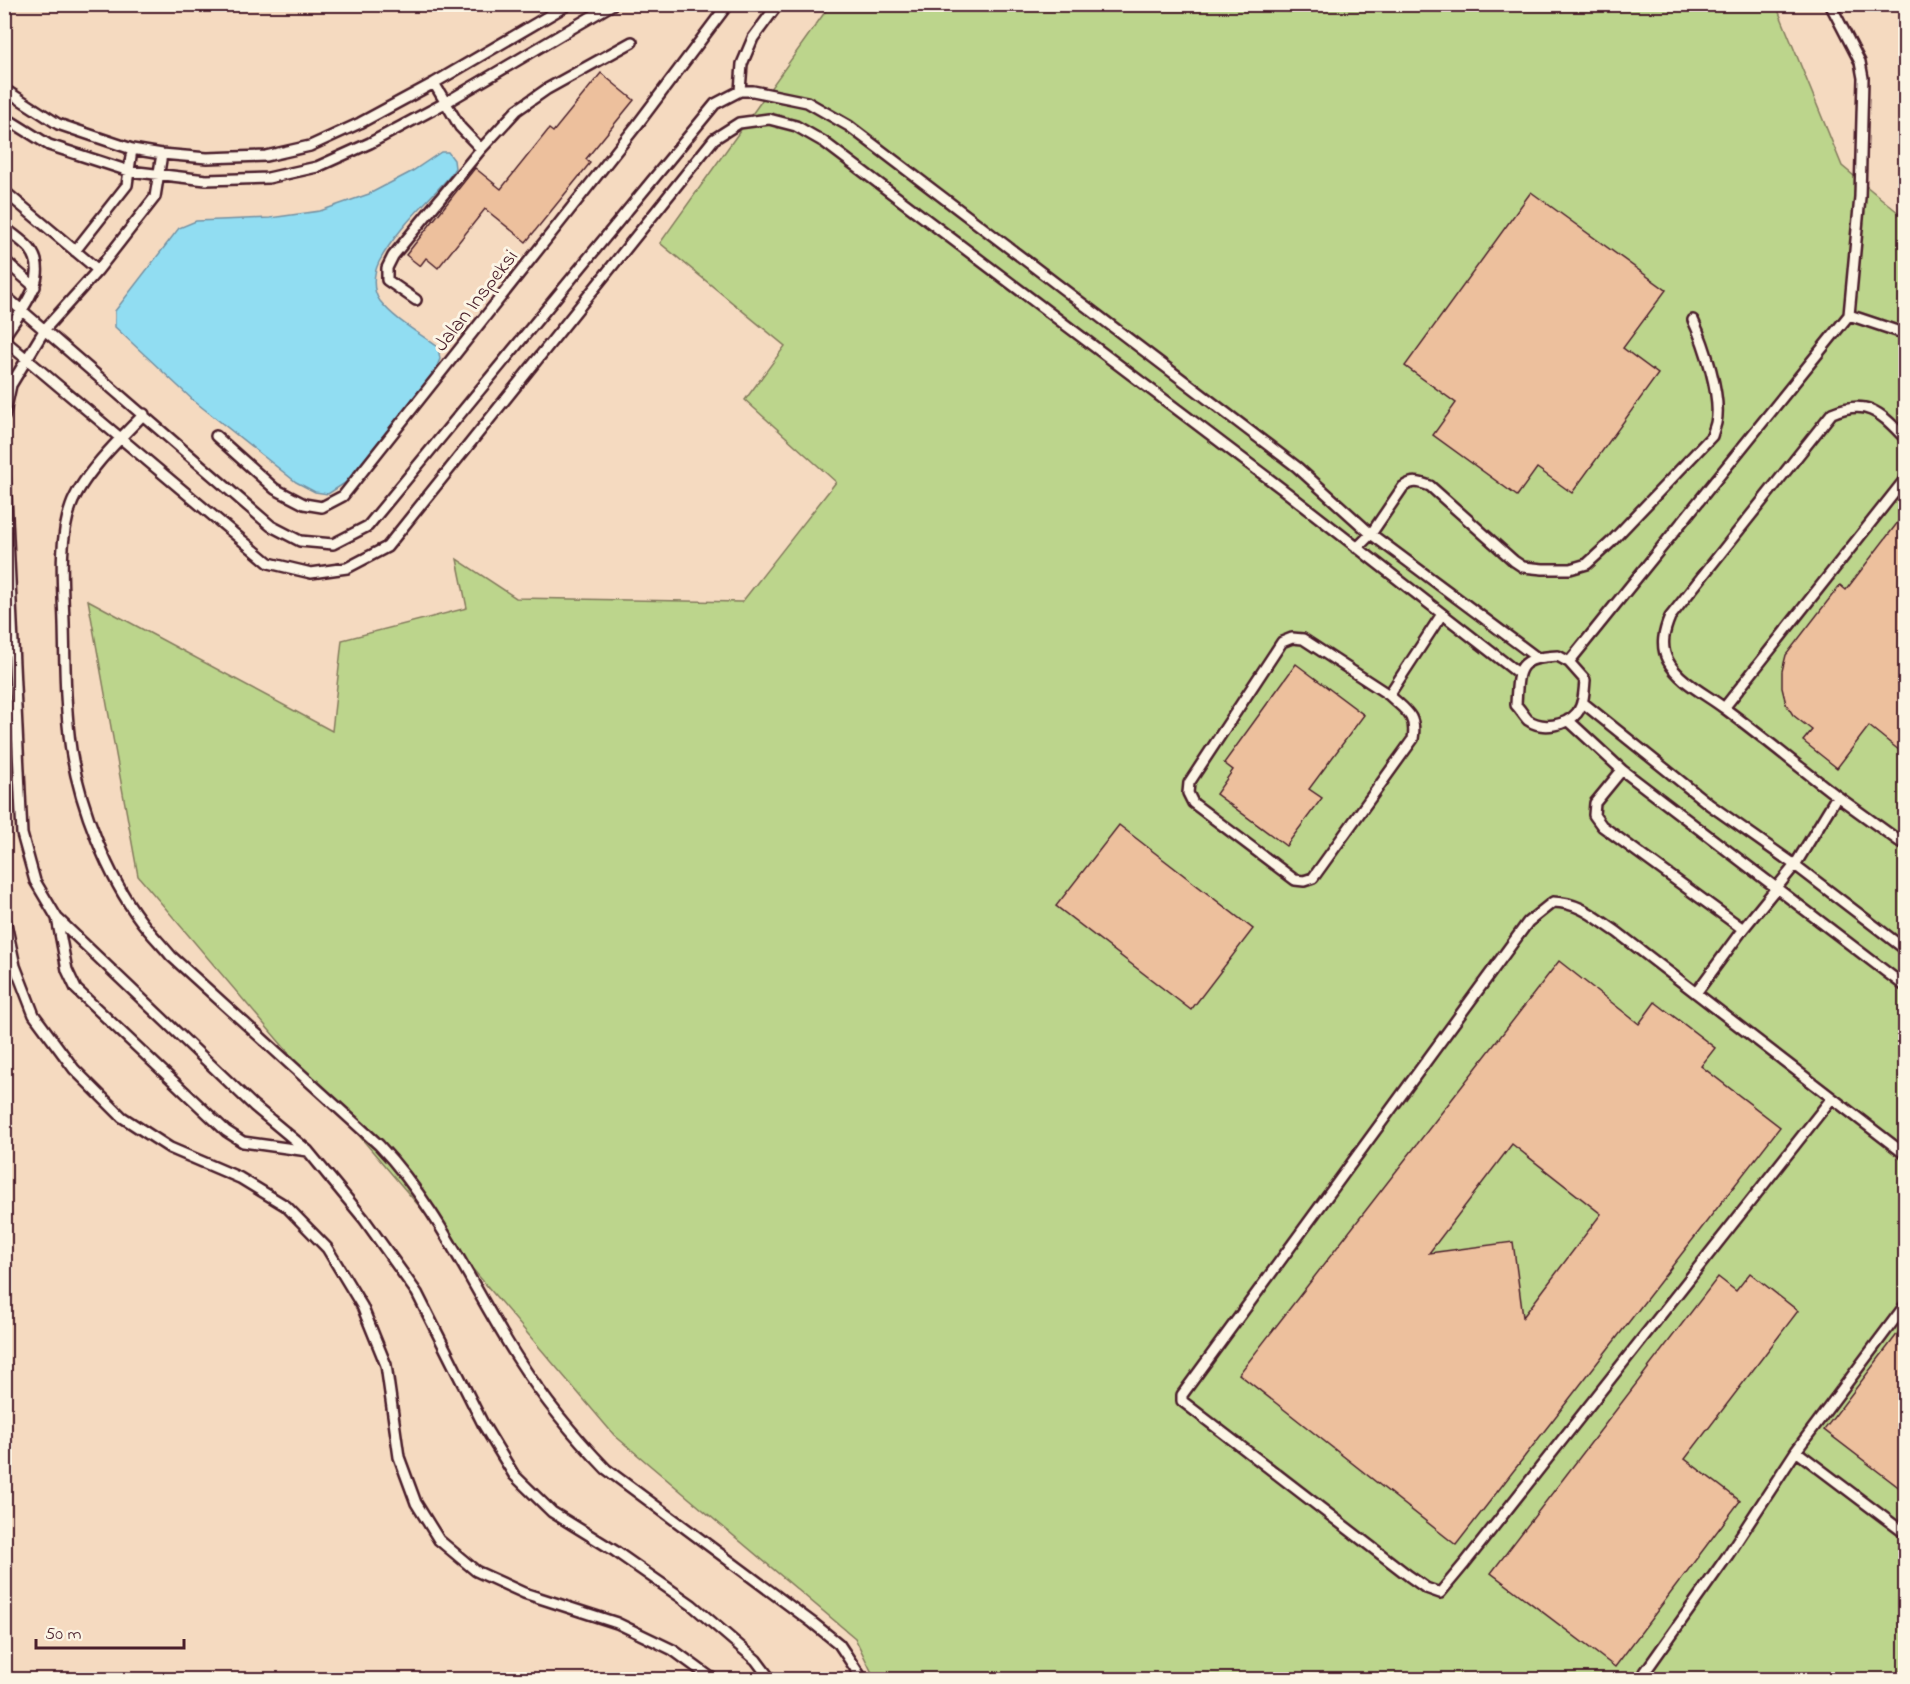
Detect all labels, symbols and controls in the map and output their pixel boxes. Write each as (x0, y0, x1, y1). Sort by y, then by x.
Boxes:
street label: Jalan Inspeksi (427, 244, 526, 359)
scale bar (36, 1612, 184, 1650)
text: 50 m (45, 1622, 82, 1648)

